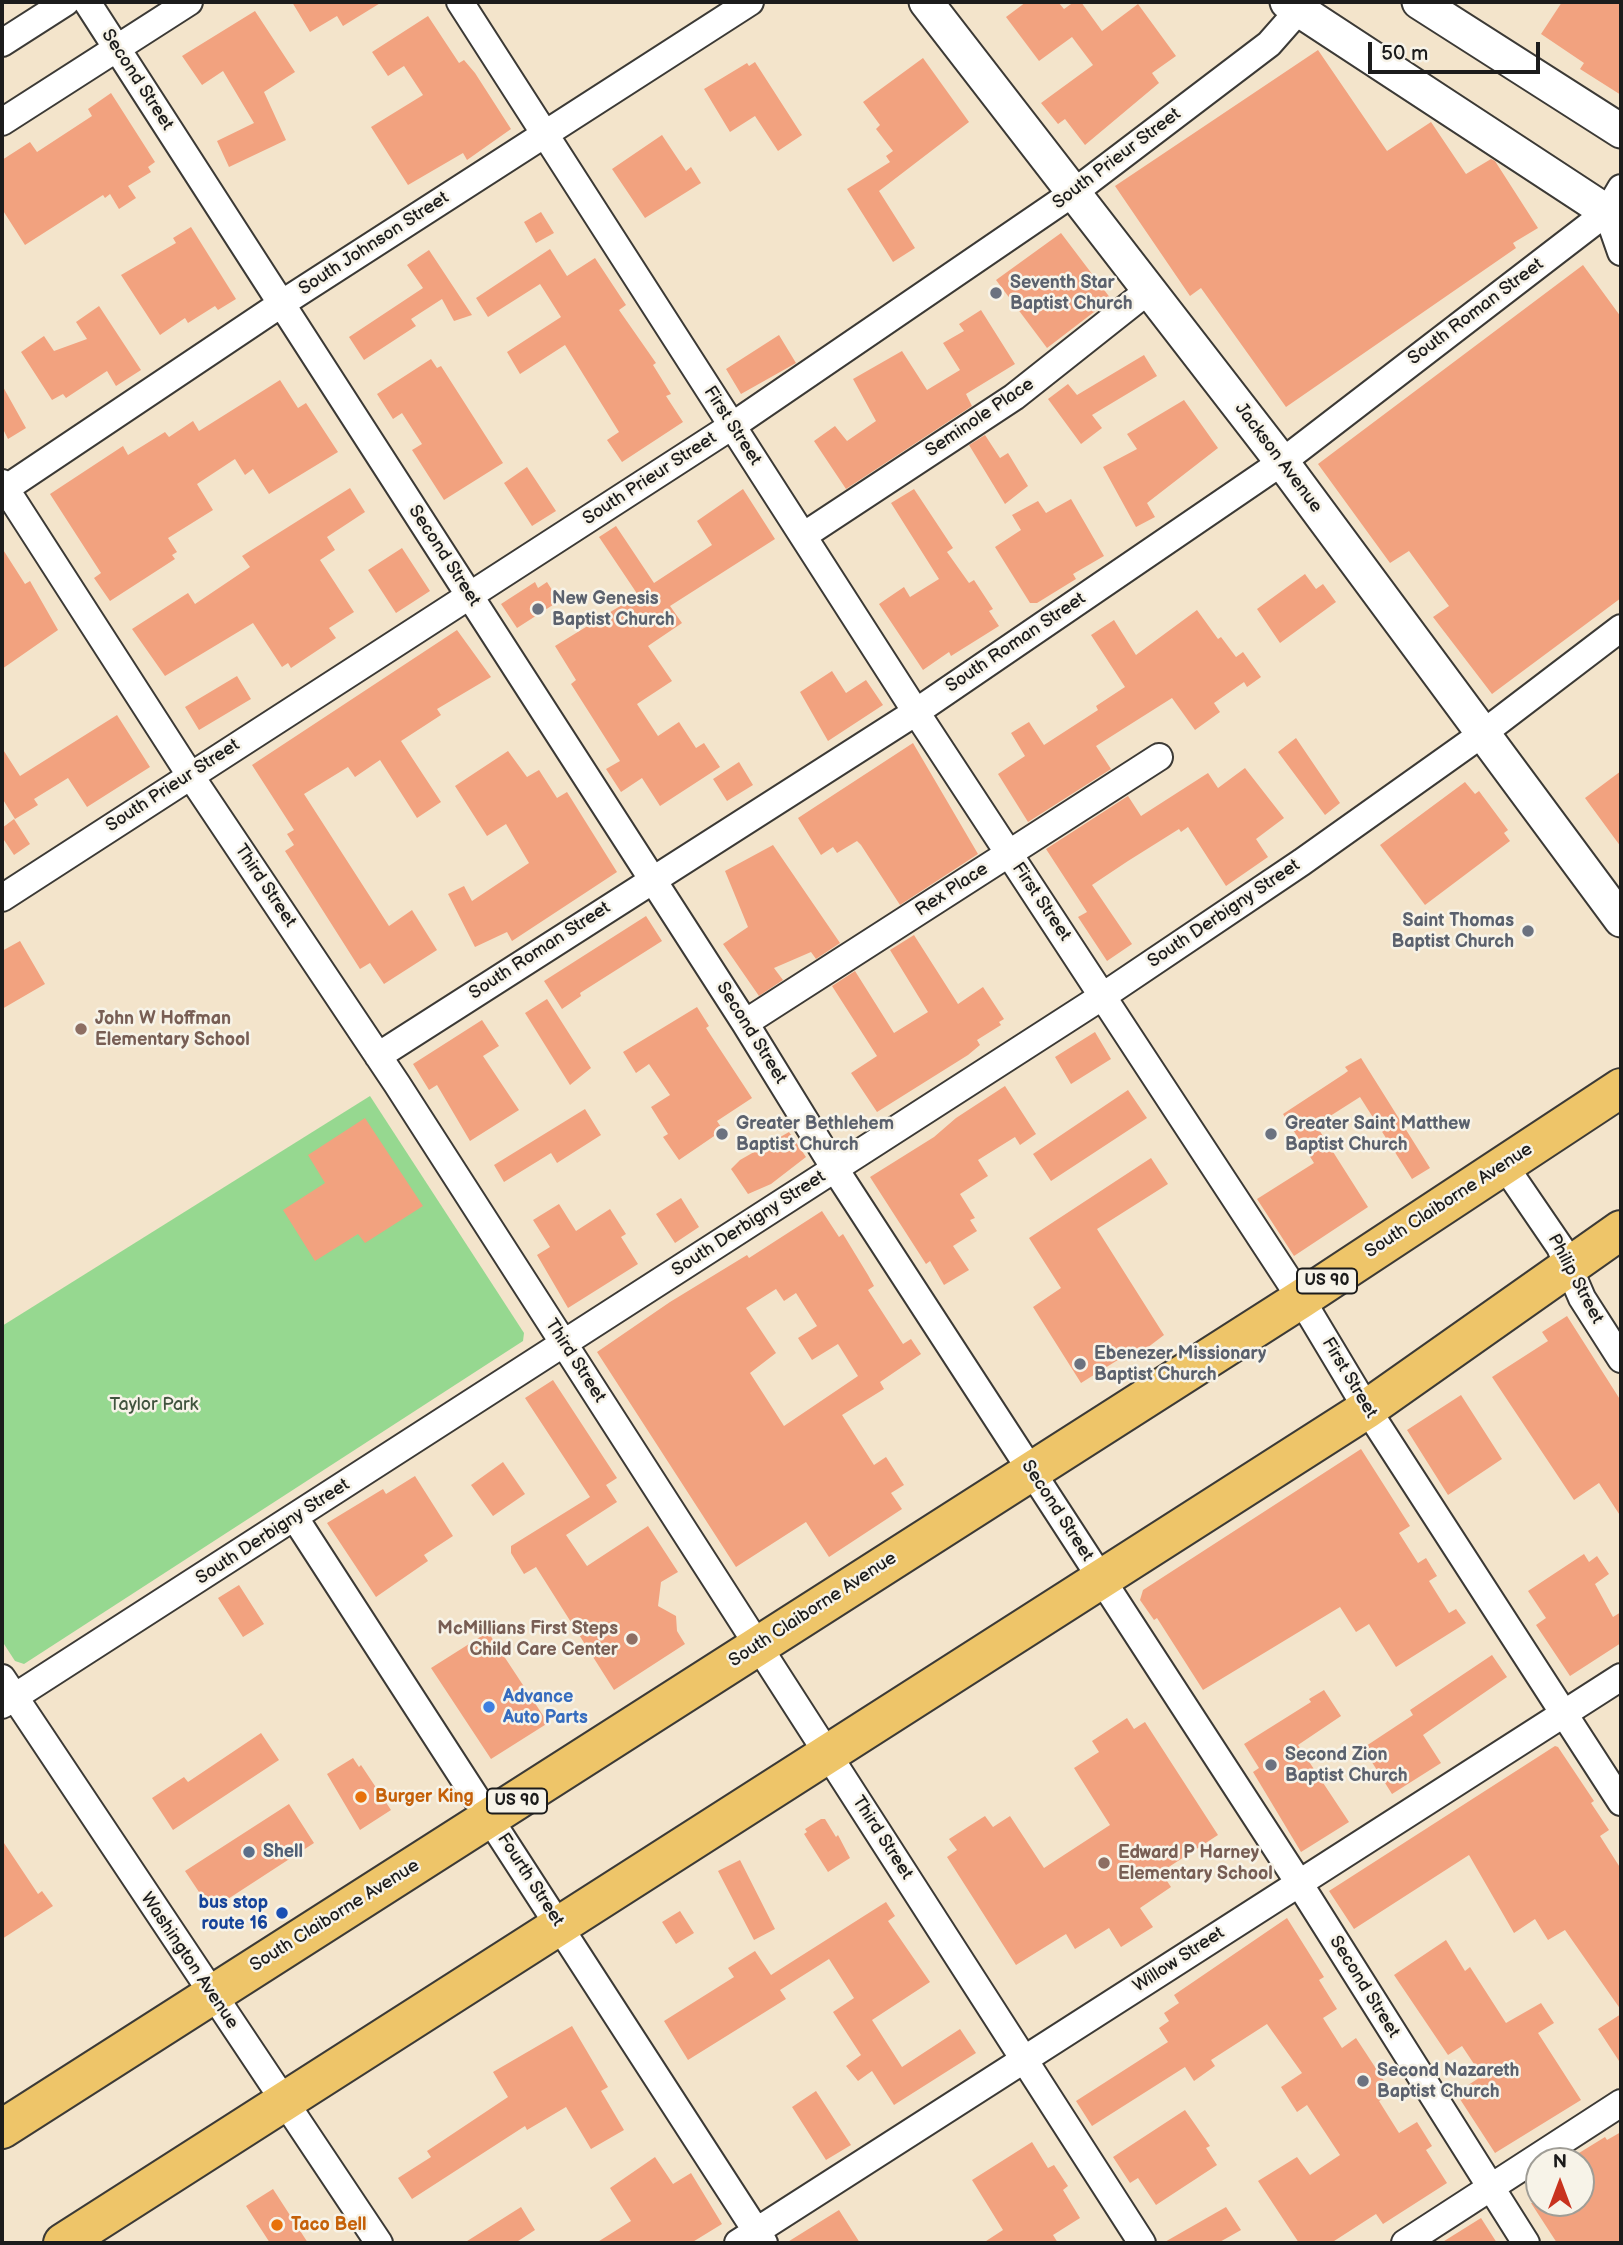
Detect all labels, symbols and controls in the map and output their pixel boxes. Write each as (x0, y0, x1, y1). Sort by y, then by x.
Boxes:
street label: Second Street (96, 25, 178, 135)
scale bar (1371, 28, 1542, 72)
text: 50 m (1381, 41, 1428, 66)
street label: South Prieur Street (1049, 104, 1185, 214)
street label: South Johnson Street (295, 187, 453, 301)
street label: South Roman Street (1404, 254, 1548, 370)
place label: Seventh Star Baptist Church (1010, 272, 1133, 314)
marker: Seventh Star Baptist Church (988, 285, 1004, 301)
street label: Seminole Place (922, 374, 1038, 462)
street label: First Street (698, 382, 766, 470)
street label: Jackson Avenue (1230, 399, 1326, 517)
street label: South Prieur Street (579, 428, 721, 530)
street label: Second Street (403, 501, 485, 611)
place label: New Genesis Baptist Church (552, 588, 675, 630)
street label: South Roman Street (942, 588, 1090, 698)
marker: New Genesis Baptist Church (530, 601, 546, 617)
street label: South Prieur Street (102, 735, 244, 837)
street label: Third Street (229, 840, 301, 932)
street label: South Derbigny Street (1144, 855, 1304, 973)
street label: Rex Place (912, 859, 992, 921)
street label: First Street (1007, 859, 1075, 945)
street label: South Roman Street (465, 897, 615, 1005)
place label: Saint Thomas Baptist Church (1391, 910, 1514, 953)
marker: Saint Thomas Baptist Church (1520, 923, 1536, 939)
street label: Second Street (711, 978, 791, 1088)
place label: John W Hoffman Elementary School (95, 1008, 250, 1050)
marker: John W Hoffman Elementary School (73, 1021, 89, 1037)
place label: Greater Bethlehem Baptist Church (736, 1113, 894, 1156)
place label: Greater Saint Matthew Baptist Church (1285, 1113, 1470, 1156)
marker: Greater Bethlehem Baptist Church (714, 1126, 730, 1142)
marker: Greater Saint Matthew Baptist Church (1263, 1126, 1279, 1142)
street label: South Claiborne Avenue (1361, 1139, 1537, 1263)
street label: South Derbigny Street (668, 1166, 830, 1282)
street label: Philip Street (1542, 1230, 1608, 1328)
road number: US 90 (1297, 1268, 1357, 1294)
street label: Third Street (540, 1315, 610, 1407)
street label: First Street (1317, 1334, 1381, 1422)
place label: Ebenezer Missionary Baptist Church (1094, 1343, 1266, 1386)
marker: Ebenezer Missionary Baptist Church (1072, 1356, 1088, 1372)
park label: Taylor Park (110, 1394, 198, 1416)
street label: Second Street (1016, 1456, 1098, 1566)
street label: South Derbigny Street (192, 1474, 354, 1590)
street label: South Claiborne Avenue (725, 1548, 901, 1672)
place label: McMillians First Steps Child Care Center (437, 1618, 618, 1660)
marker: McMillians First Steps Child Care Center (624, 1631, 640, 1647)
place label: Advance Auto Parts (503, 1686, 588, 1728)
marker: Advance Auto Parts (481, 1699, 497, 1715)
place label: Second Zion Baptist Church (1285, 1744, 1408, 1786)
marker: Second Zion Baptist Church (1263, 1757, 1279, 1773)
place label: Burger King (375, 1786, 474, 1808)
road number: US 90 (487, 1788, 547, 1814)
marker: Burger King (353, 1789, 369, 1805)
street label: Third Street (847, 1792, 917, 1884)
street label: Fourth Street (492, 1829, 568, 1931)
place label: Shell (263, 1841, 303, 1863)
place label: Edward P Harney Elementary School (1118, 1842, 1273, 1884)
marker: Shell (241, 1844, 257, 1860)
street label: South Claiborne Avenue (246, 1855, 424, 1977)
marker: Edward P Harney Elementary School (1096, 1855, 1112, 1871)
street label: Washington Avenue (135, 1889, 243, 2033)
place label: bus stop route 16 (198, 1892, 268, 1934)
marker: bus stop route 16 (274, 1905, 290, 1921)
street label: Willow Street (1129, 1923, 1229, 1997)
street label: Second Street (1324, 1932, 1404, 2042)
place label: Second Nazareth Baptist Church (1377, 2060, 1519, 2102)
marker: Second Nazareth Baptist Church (1355, 2073, 1371, 2089)
north arrow (1525, 2147, 1595, 2217)
text: N (1553, 2151, 1567, 2174)
place label: Taco Bell (291, 2214, 367, 2236)
marker: Taco Bell (269, 2217, 285, 2233)

